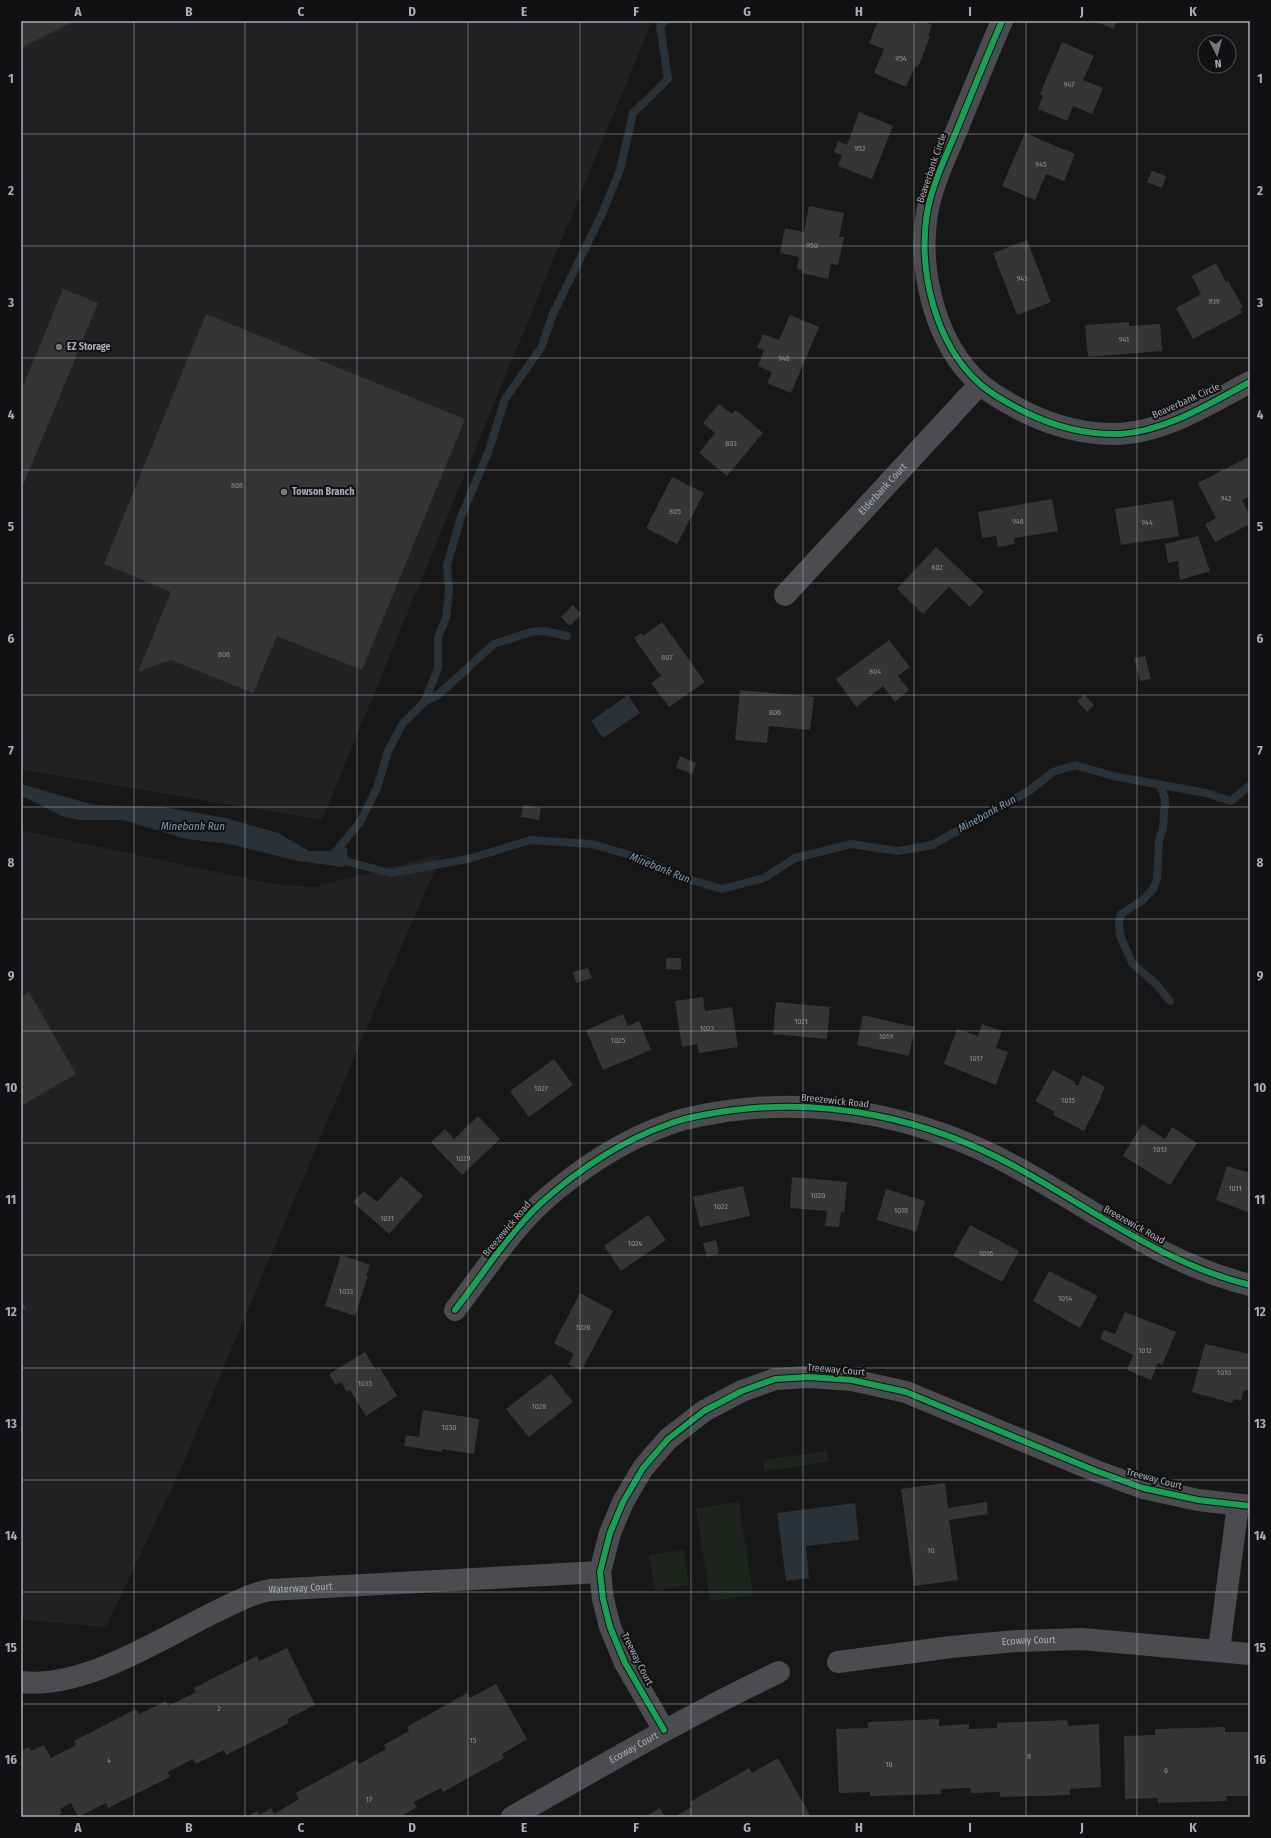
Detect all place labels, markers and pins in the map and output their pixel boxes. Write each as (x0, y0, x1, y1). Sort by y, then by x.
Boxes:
place label: EZ Storage (67, 341, 111, 353)
marker: EZ Storage (54, 342, 64, 352)
place label: Towson Branch (292, 486, 354, 498)
marker: Towson Branch (279, 487, 289, 497)

